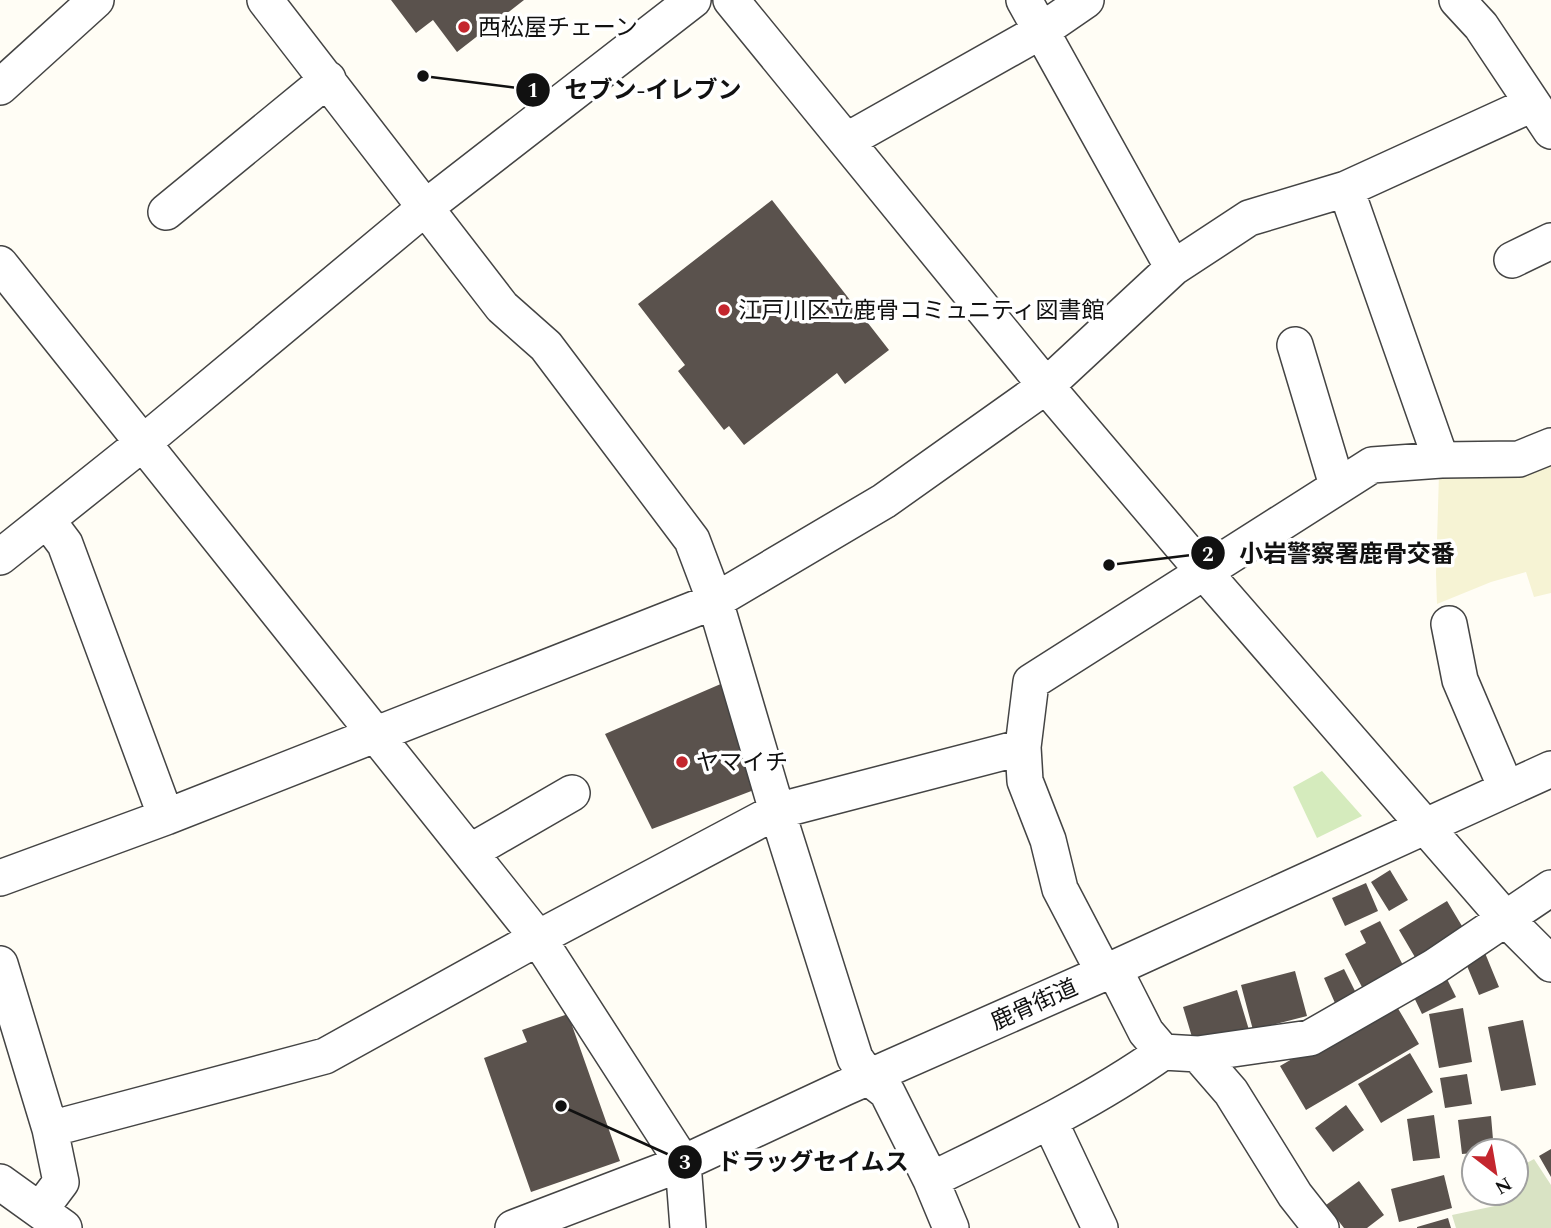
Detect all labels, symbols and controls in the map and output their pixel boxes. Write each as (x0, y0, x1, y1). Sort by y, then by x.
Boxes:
place label: 西松屋チェーン (478, 11, 638, 46)
marker: 西松屋チェーン (456, 19, 472, 35)
callout: セブン-イレブン (516, 67, 756, 112)
text: セブン-イレブン (565, 73, 741, 109)
text: 1 (527, 75, 539, 107)
place label: 江戸川区立鹿骨コミュニティ図書館 (738, 294, 1105, 329)
marker: 江戸川区立鹿骨コミュニティ図書館 (716, 302, 732, 318)
callout: 小岩警察署鹿骨交番 (1190, 531, 1469, 576)
text: 小岩警察署鹿骨交番 (1239, 537, 1455, 573)
text: 2 (1202, 539, 1214, 571)
place label: ヤマイチ (696, 746, 788, 781)
marker: ヤマイチ (674, 754, 690, 770)
street label: 鹿骨街道 (985, 971, 1084, 1040)
north arrow (1460, 1137, 1530, 1207)
callout: ドラッグセイムス (668, 1139, 923, 1184)
text: ドラッグセイムス (717, 1145, 909, 1181)
text: 3 (679, 1147, 691, 1179)
text: N (1489, 1169, 1517, 1202)

